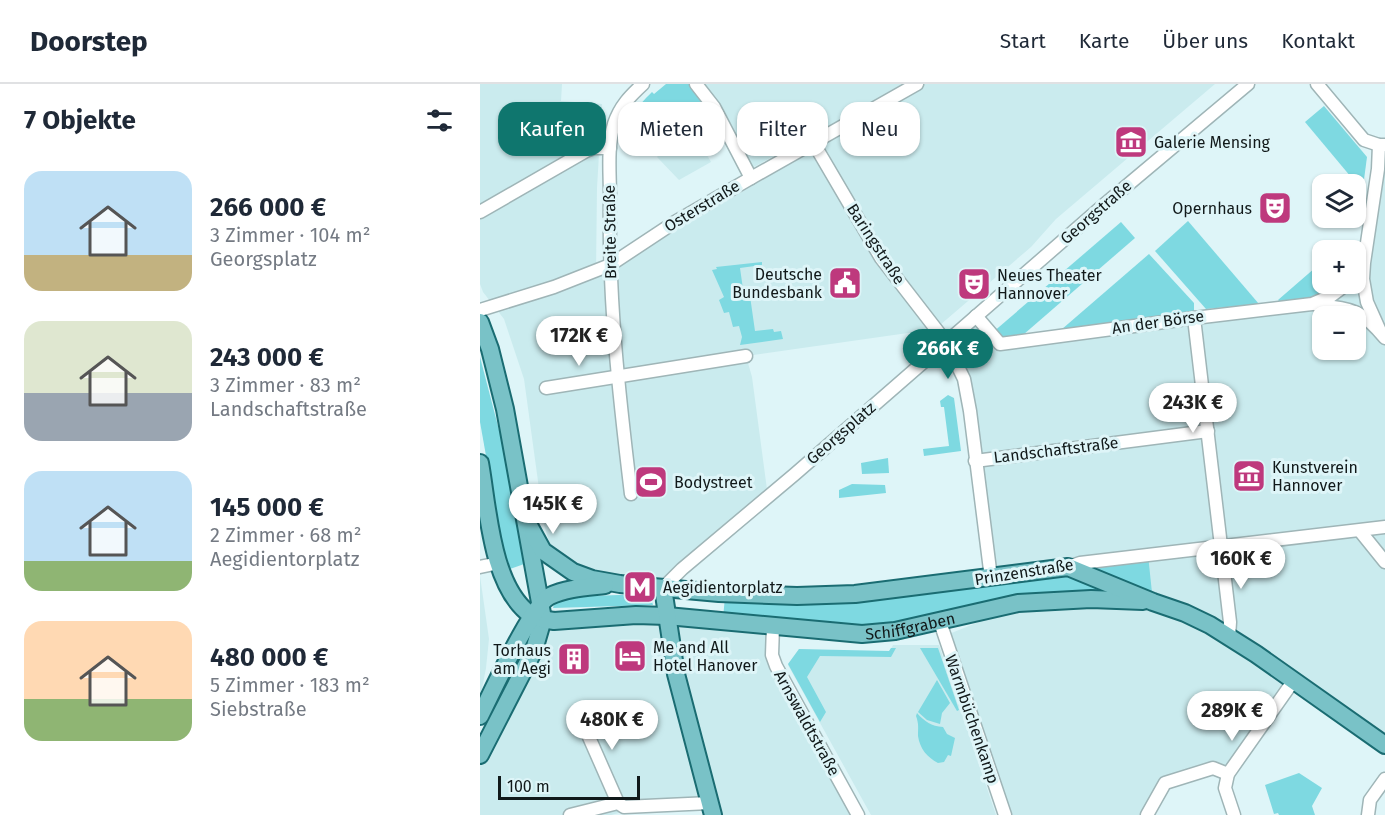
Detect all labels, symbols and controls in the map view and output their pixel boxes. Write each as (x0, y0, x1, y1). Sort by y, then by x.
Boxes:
text: Doorstep (30, 25, 148, 58)
text: Start (1000, 28, 1046, 54)
text: Karte (1079, 28, 1129, 54)
text: Über uns (1162, 28, 1248, 54)
text: Kontakt (1281, 28, 1355, 54)
chip: Kaufen (498, 102, 606, 156)
chip: Mieten (618, 102, 725, 156)
chip: Filter (737, 102, 828, 156)
chip: Neu (840, 102, 920, 156)
icon: filters (423, 104, 456, 137)
text: 7 Objekte (24, 105, 136, 136)
museum icon: Galerie Mensing (1113, 124, 1149, 160)
place label: Galerie Mensing (1154, 133, 1271, 152)
map controls (1312, 174, 1366, 360)
button: layers (1312, 174, 1366, 228)
street label: Osterstraße (661, 176, 743, 236)
street label: Georgstraße (1057, 176, 1135, 248)
street label: Breite Straße (600, 185, 620, 279)
theatre icon: Opernhaus (1257, 190, 1293, 226)
text: 266 000 € (210, 192, 326, 223)
icon: home (72, 195, 144, 267)
place label: Opernhaus (1172, 199, 1252, 218)
street label: Baringstraße (843, 200, 909, 288)
text: 3 Zimmer · 104 m² (210, 223, 370, 247)
button: + (1312, 240, 1366, 294)
text: Georgsplatz (210, 247, 317, 271)
place label: Deutsche Bundesbank (732, 265, 823, 302)
public building icon: Deutsche Bundesbank (827, 265, 863, 301)
theatre icon: Neues Theater Hannover (956, 266, 992, 302)
place label: Neues Theater Hannover (997, 266, 1103, 303)
street label: An der Börse (1111, 306, 1205, 338)
button: − (1312, 306, 1366, 360)
pin: 172K € (530, 316, 628, 367)
text: 172K € (550, 323, 608, 347)
pin: 266K € (899, 329, 997, 380)
text: 266K € (917, 336, 979, 360)
text: 243 000 € (210, 342, 324, 373)
icon: home (72, 345, 144, 417)
text: 3 Zimmer · 83 m² (210, 373, 361, 397)
pin: 243K € (1144, 383, 1242, 434)
text: 243K € (1163, 390, 1223, 414)
text: Landschaftstraße (210, 397, 367, 421)
street label: Georgsplatz (803, 398, 879, 468)
street label: Landschaftstraße (993, 433, 1119, 467)
museum icon: Kunstverein Hannover (1231, 458, 1267, 494)
place label: Kunstverein Hannover (1272, 458, 1358, 495)
sports icon: Bodystreet (633, 464, 669, 500)
place label: Bodystreet (674, 473, 753, 492)
pin: 145K € (504, 484, 602, 535)
text: 145K € (523, 491, 583, 515)
text: 145 000 € (210, 492, 324, 523)
icon: home (72, 495, 144, 567)
text: 2 Zimmer · 68 m² (210, 523, 362, 547)
pin: 160K € (1192, 539, 1290, 590)
text: 160K € (1210, 546, 1272, 570)
text: Aegidientorplatz (210, 547, 359, 571)
street label: Prinzenstraße (973, 555, 1075, 589)
metro station icon: Aegidientorplatz (622, 569, 658, 605)
place label: Aegidientorplatz (663, 578, 783, 597)
street label: Schiffgraben (864, 608, 957, 643)
hotel icon: Me and All Hotel Hanover (612, 638, 648, 674)
place label: Me and All Hotel Hanover (653, 638, 758, 675)
place label: Torhaus am Aegi (493, 641, 551, 678)
building icon: Torhaus am Aegi (556, 641, 592, 677)
text: 480 000 € (210, 642, 328, 673)
icon: home (72, 645, 144, 717)
street label: Warmbüchenkamp (941, 652, 1003, 786)
street label: Arnswaldtstraße (770, 667, 844, 779)
text: 5 Zimmer · 183 m² (210, 673, 370, 697)
pin: 289K € (1183, 691, 1281, 742)
text: Siebstraße (210, 697, 307, 721)
text: 289K € (1201, 698, 1263, 722)
pin: 480K € (563, 700, 661, 751)
text: 480K € (580, 707, 644, 731)
scale bar (498, 773, 640, 800)
text: 100 m (507, 777, 550, 796)

